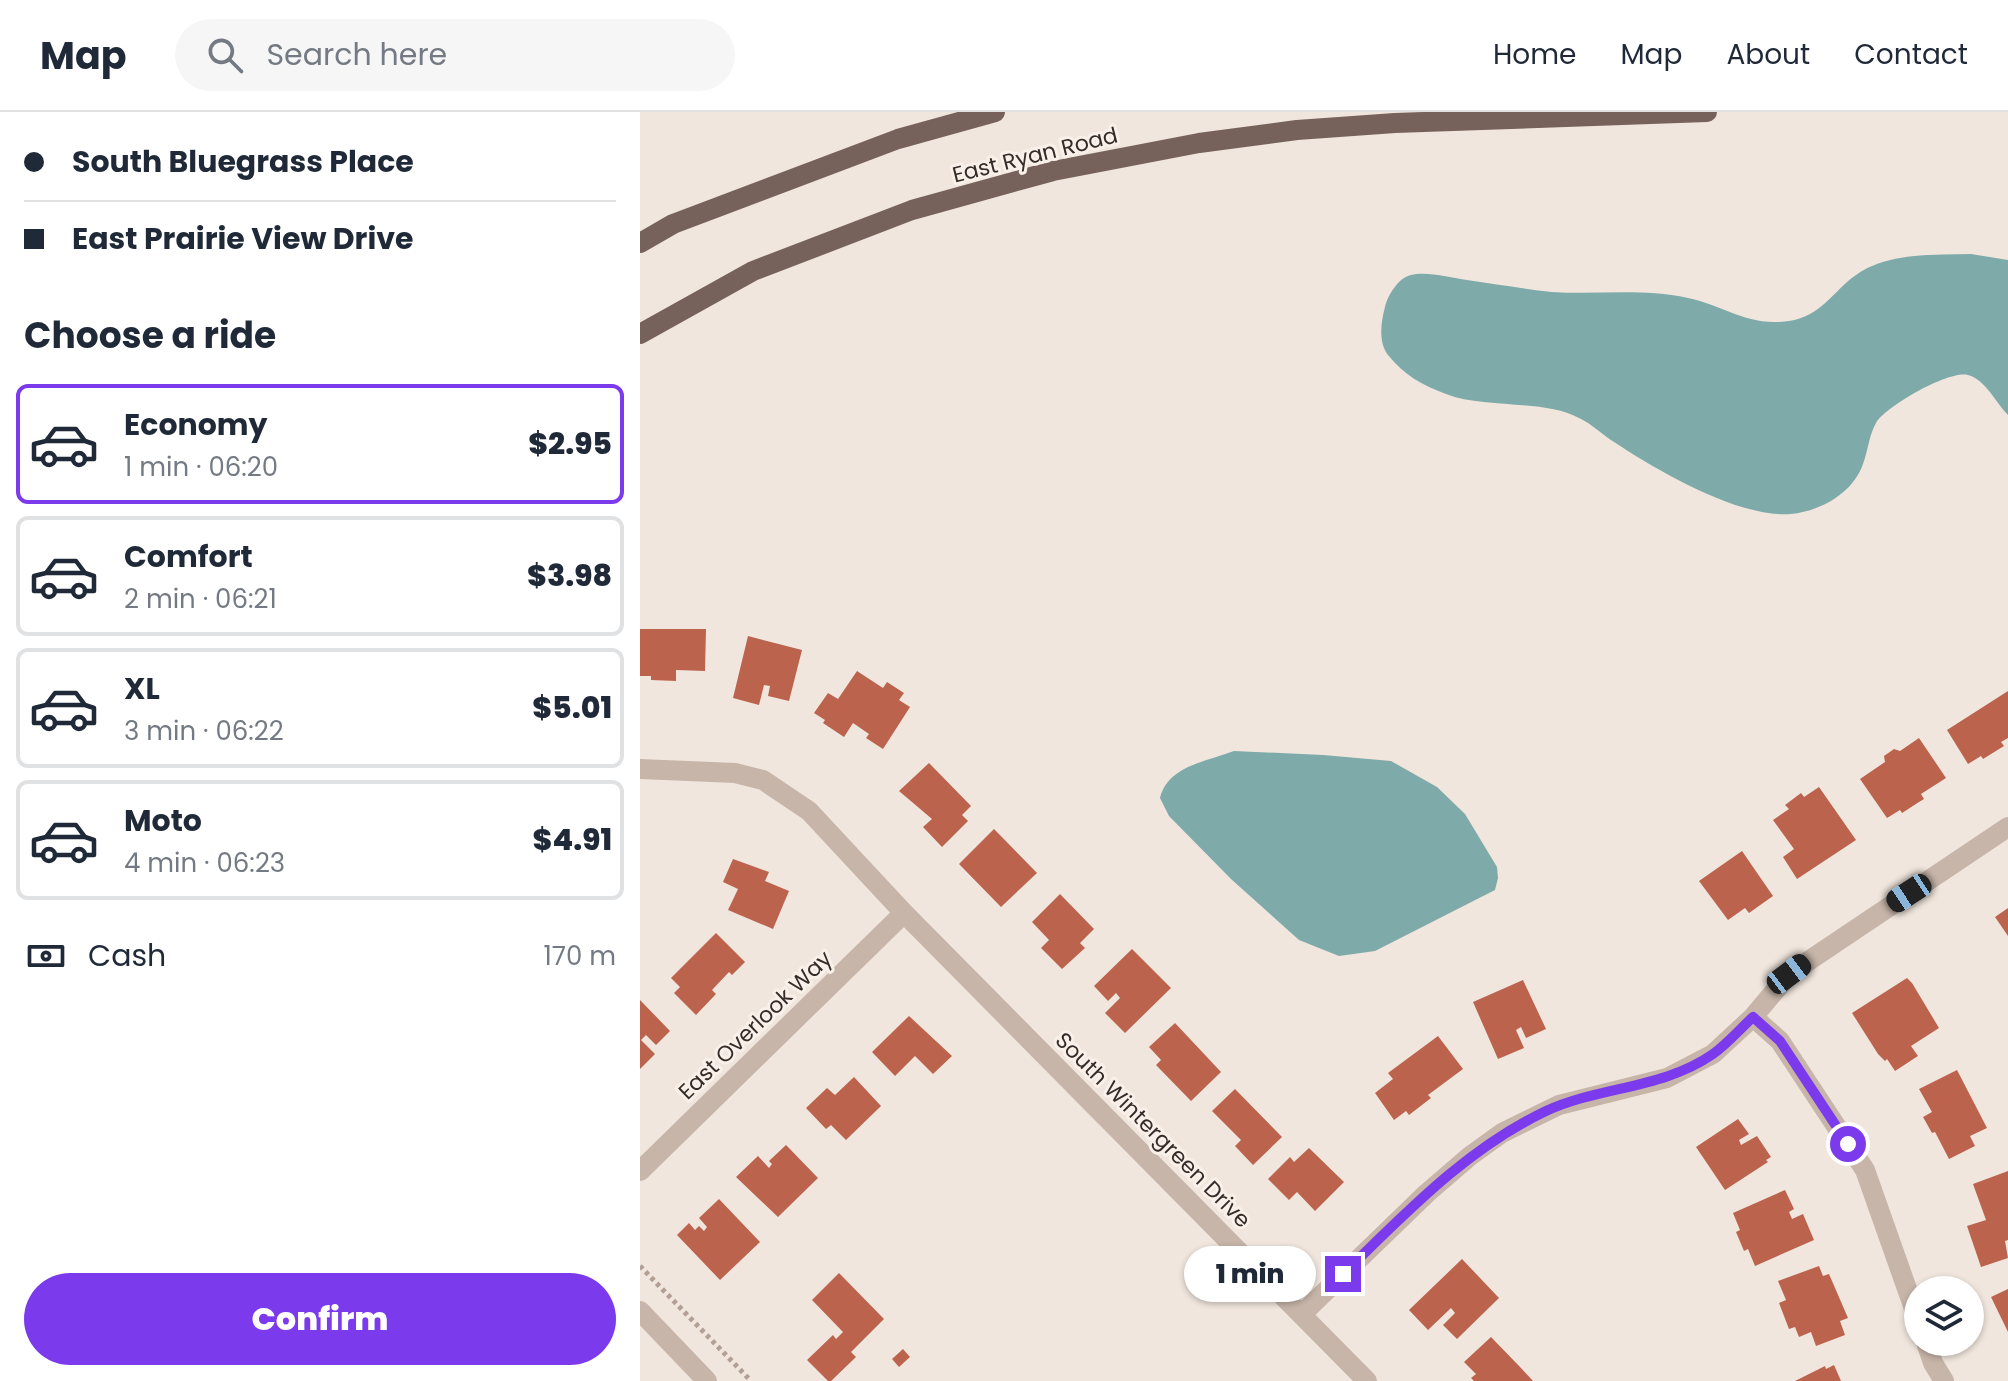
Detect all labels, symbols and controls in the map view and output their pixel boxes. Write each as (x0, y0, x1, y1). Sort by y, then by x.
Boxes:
search box (175, 19, 735, 91)
text: Map (40, 29, 127, 82)
icon: search (203, 33, 247, 77)
text: Search here (267, 33, 447, 76)
text: Home (1493, 35, 1576, 74)
text: Map (1620, 35, 1682, 74)
text: About (1726, 35, 1810, 74)
text: Contact (1854, 35, 1968, 74)
street label: East Ryan Road (949, 119, 1121, 191)
text: South Bluegrass Place (72, 140, 414, 183)
text: East Prairie View Drive (72, 217, 414, 260)
text: Choose a ride (24, 310, 276, 361)
text: Economy (124, 403, 268, 446)
icon: car (28, 408, 100, 480)
text: $2.95 (528, 422, 612, 465)
text: 1 min · 06:20 (124, 449, 278, 485)
text: Comfort (124, 535, 253, 578)
icon: car (28, 540, 100, 612)
text: $3.98 (527, 554, 612, 597)
text: 2 min · 06:21 (124, 581, 277, 617)
text: XL (124, 667, 160, 710)
icon: car (28, 672, 100, 744)
text: $5.01 (532, 686, 612, 729)
text: 3 min · 06:22 (124, 713, 284, 749)
text: Moto (124, 799, 202, 842)
icon: car (28, 804, 100, 876)
text: $4.91 (533, 818, 612, 861)
text: 4 min · 06:23 (124, 845, 285, 881)
car (1882, 870, 1936, 916)
icon: cash (24, 934, 68, 978)
text: Cash (88, 934, 166, 977)
text: 170 m (543, 938, 616, 974)
street label: East Overlook Way (671, 943, 839, 1106)
car (1763, 950, 1815, 998)
street label: South Wintergreen Drive (1048, 1025, 1258, 1235)
route start (1830, 1126, 1866, 1162)
callout: 1 min (1183, 1246, 1315, 1302)
text: 1 min (1216, 1256, 1284, 1292)
route end (1325, 1256, 1361, 1292)
button: Confirm (24, 1273, 616, 1365)
map controls (1904, 1276, 1984, 1356)
button: layers (1904, 1276, 1984, 1356)

